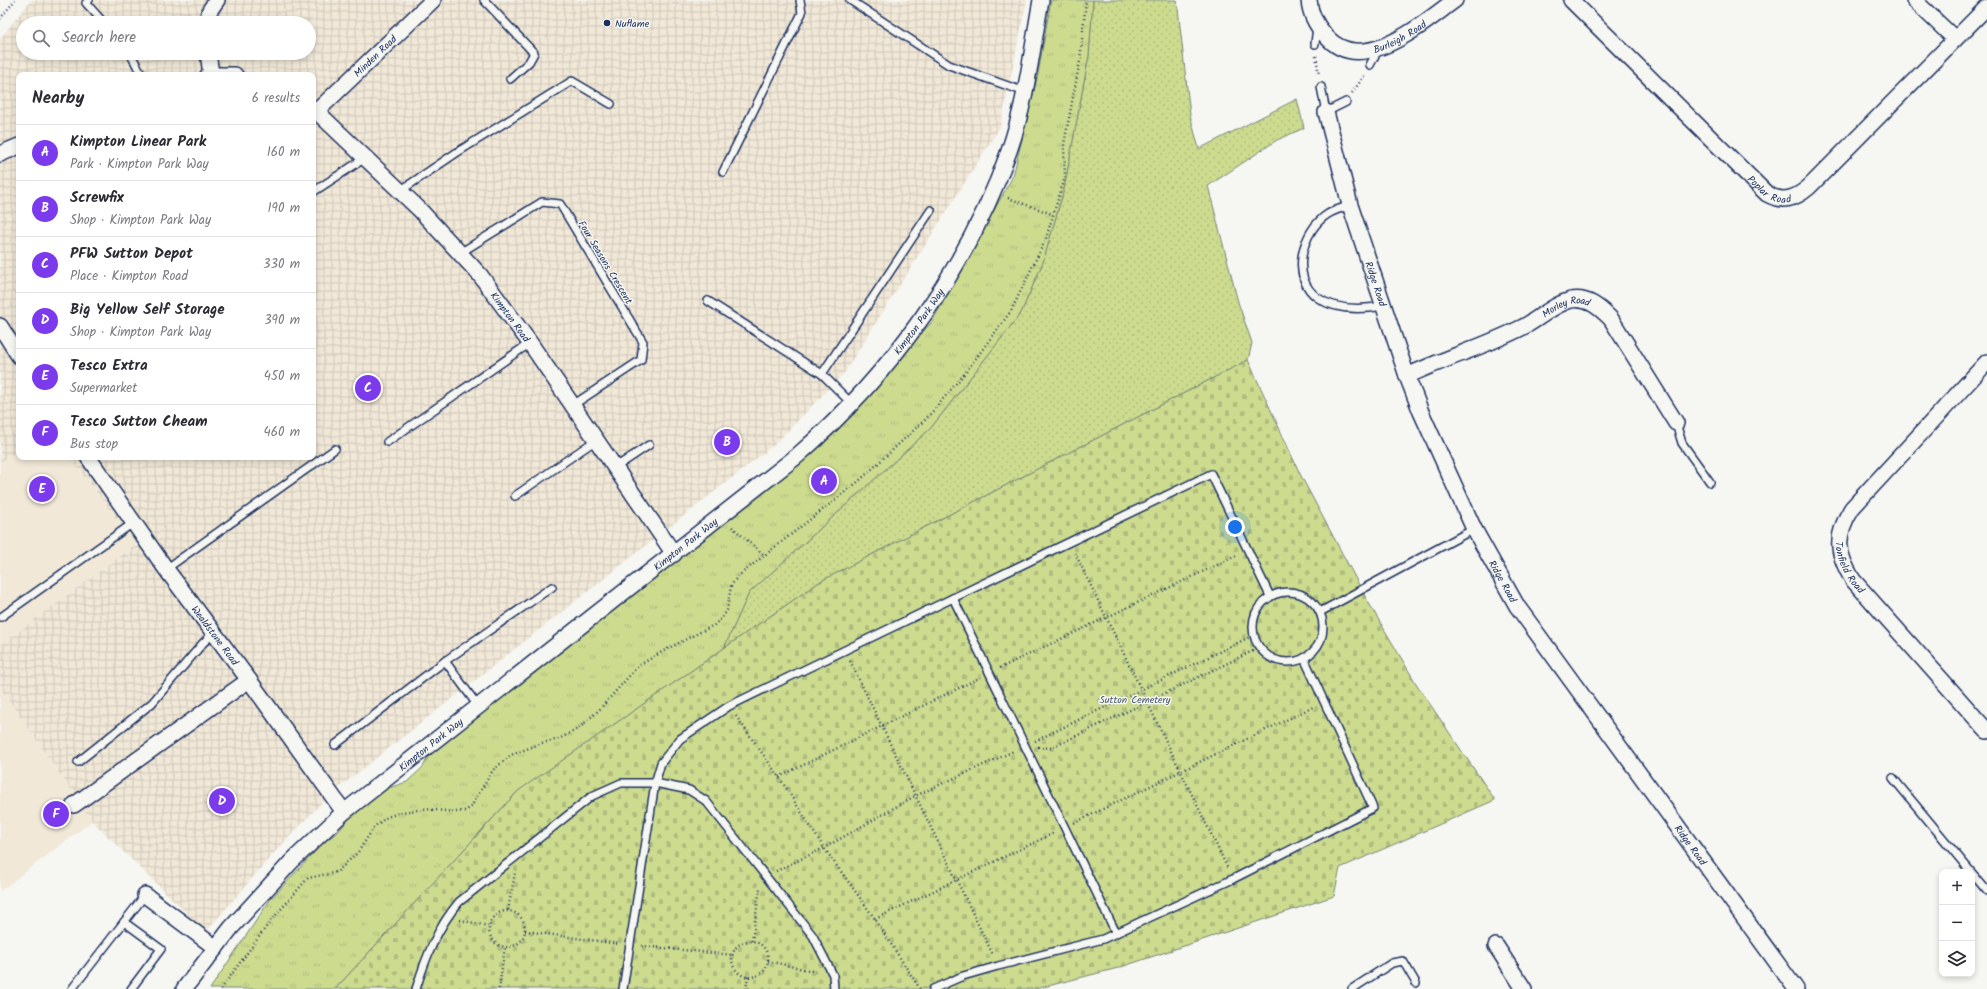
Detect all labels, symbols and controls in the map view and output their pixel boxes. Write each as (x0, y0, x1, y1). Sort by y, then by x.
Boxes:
search box (16, 16, 316, 60)
place label: Nuflame (615, 16, 650, 32)
street label: Burleigh Road (1372, 16, 1431, 58)
marker: Nuflame (602, 18, 612, 28)
text: Search here (62, 26, 136, 50)
icon: search (30, 27, 52, 49)
street label: Minden Road (350, 31, 401, 81)
text: Nearby (32, 85, 84, 112)
text: 6 results (252, 88, 300, 109)
text: Kimpton Linear Park (70, 130, 206, 154)
text: A (41, 142, 49, 163)
text: 160 m (267, 142, 300, 163)
text: Park · Kimpton Park Way (70, 154, 209, 175)
street label: Poplar Road (1743, 172, 1794, 208)
text: Screwfix (70, 186, 124, 210)
text: B (41, 198, 49, 219)
text: 190 m (268, 198, 300, 219)
text: Shop · Kimpton Park Way (70, 210, 211, 231)
street label: Four Seasons Crescent (574, 218, 637, 307)
text: PFW Sutton Depot (70, 242, 193, 266)
text: C (41, 254, 49, 275)
text: 330 m (263, 254, 300, 275)
street label: Ridge Road (1360, 259, 1391, 310)
text: Place · Kimpton Road (70, 266, 188, 287)
street label: Kimpton Park Way (890, 285, 949, 359)
street label: Kimpton Road (486, 289, 534, 347)
street label: Morley Road (1539, 292, 1593, 322)
text: Big Yellow Self Storage (70, 298, 225, 322)
text: D (41, 310, 49, 331)
text: 390 m (264, 310, 300, 331)
text: Shop · Kimpton Park Way (70, 322, 211, 343)
text: Tesco Extra (70, 354, 148, 378)
text: E (41, 366, 49, 387)
text: 450 m (264, 366, 300, 387)
pin: C (355, 373, 381, 403)
text: Supermarket (70, 378, 137, 399)
text: Tesco Sutton Cheam (70, 410, 207, 434)
text: F (41, 422, 49, 443)
text: 460 m (264, 422, 300, 443)
pin: B (714, 427, 740, 457)
text: Bus stop (70, 434, 118, 455)
pin: A (811, 466, 837, 496)
pin: E (29, 474, 55, 504)
street label: Kimpton Park Way (650, 514, 722, 575)
your location (1225, 517, 1245, 537)
street label: Tonfield Road (1831, 541, 1869, 598)
street label: Ridge Road (1484, 557, 1521, 607)
street label: Wealdstone Road (187, 602, 243, 670)
park label: Sutton Cemetery (1099, 692, 1171, 708)
street label: Kimpton Park Way (395, 714, 467, 775)
pin: D (209, 786, 235, 816)
pin: F (43, 799, 69, 829)
street label: Ridge Road (1670, 822, 1711, 870)
map controls (1939, 869, 1975, 977)
button: + (1939, 869, 1975, 905)
button: − (1939, 905, 1975, 941)
button: layers (1939, 941, 1975, 977)

